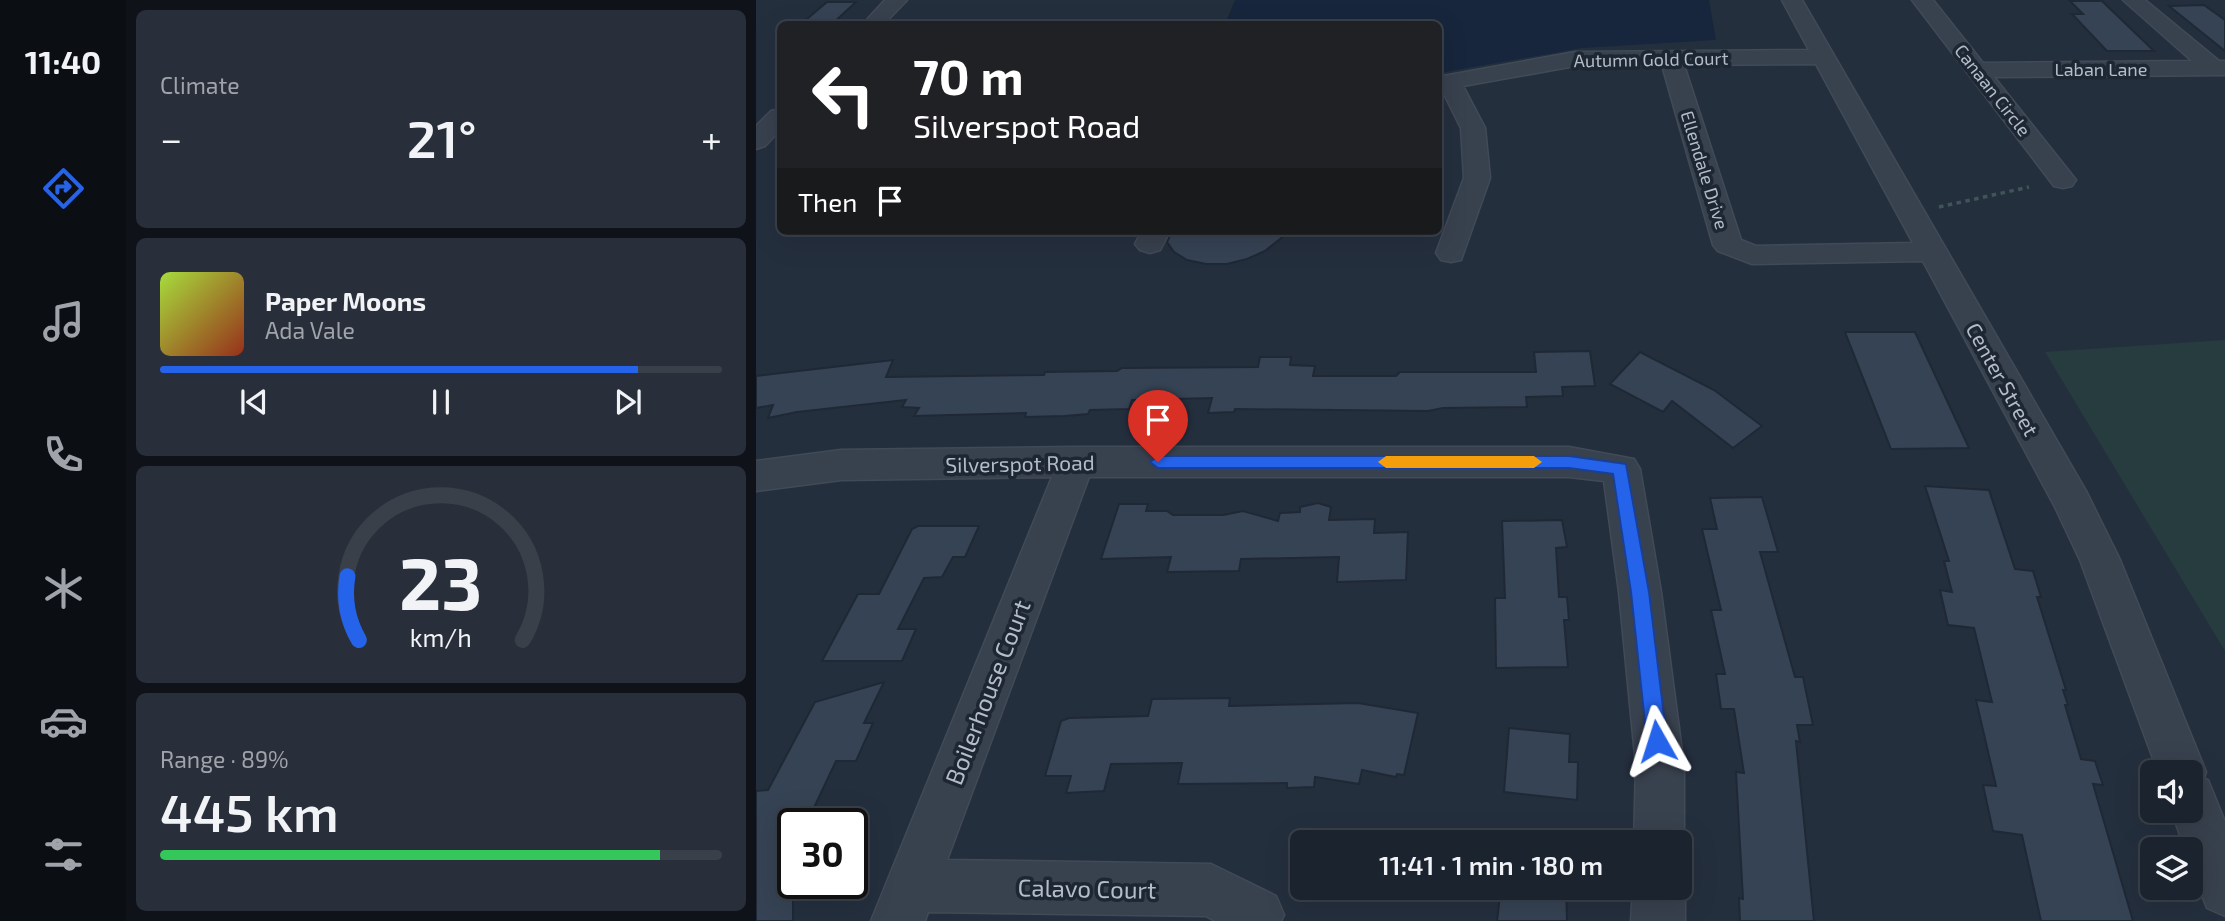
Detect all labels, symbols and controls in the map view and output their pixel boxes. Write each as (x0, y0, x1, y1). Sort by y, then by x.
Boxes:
street label: Canaan Circle (1950, 40, 2036, 140)
text: 11:40 (25, 42, 101, 80)
text: 70 m (913, 46, 1024, 105)
street label: Autumn Gold Court (1573, 47, 1729, 71)
icon: left (798, 49, 889, 140)
street label: Laban Lane (2054, 58, 2148, 80)
text: Climate (160, 71, 240, 99)
text: 21° (407, 106, 477, 168)
text: Silverspot Road (913, 106, 1140, 144)
street label: Ellendale Drive (1677, 108, 1733, 232)
text: − (160, 115, 182, 161)
text: + (701, 115, 722, 161)
icon: directions (39, 164, 88, 213)
icon: arrive (871, 182, 909, 220)
text: Then (798, 186, 857, 217)
text: Paper Moons (265, 285, 426, 316)
icon: music (39, 297, 88, 346)
text: Ada Vale (265, 316, 355, 344)
street label: Center Street (1962, 318, 2044, 440)
icon: previous (235, 383, 273, 421)
icon: pause (422, 383, 460, 421)
icon: next (609, 383, 647, 421)
pin (1128, 390, 1188, 462)
icon: arrive (1139, 401, 1177, 439)
icon: phone (39, 430, 88, 479)
street label: Silverspot Road (945, 449, 1095, 477)
text: 23 (399, 538, 483, 626)
icon: climate (39, 564, 88, 613)
street label: Boilerhouse Court (938, 596, 1036, 788)
text: km/h (410, 622, 472, 652)
icon: car (39, 697, 88, 746)
position arrow (1620, 704, 1694, 778)
text: Range · 89% (160, 745, 289, 773)
map controls (2140, 760, 2203, 900)
button: sound (2140, 760, 2203, 823)
text: 445 km (160, 780, 339, 842)
speed limit sign: 30 (777, 808, 868, 899)
icon: filters (39, 830, 88, 879)
button: layers (2140, 837, 2203, 900)
text: 11:41 · 1 min · 180 m (1379, 849, 1603, 880)
street label: Calavo Court (1018, 872, 1156, 904)

